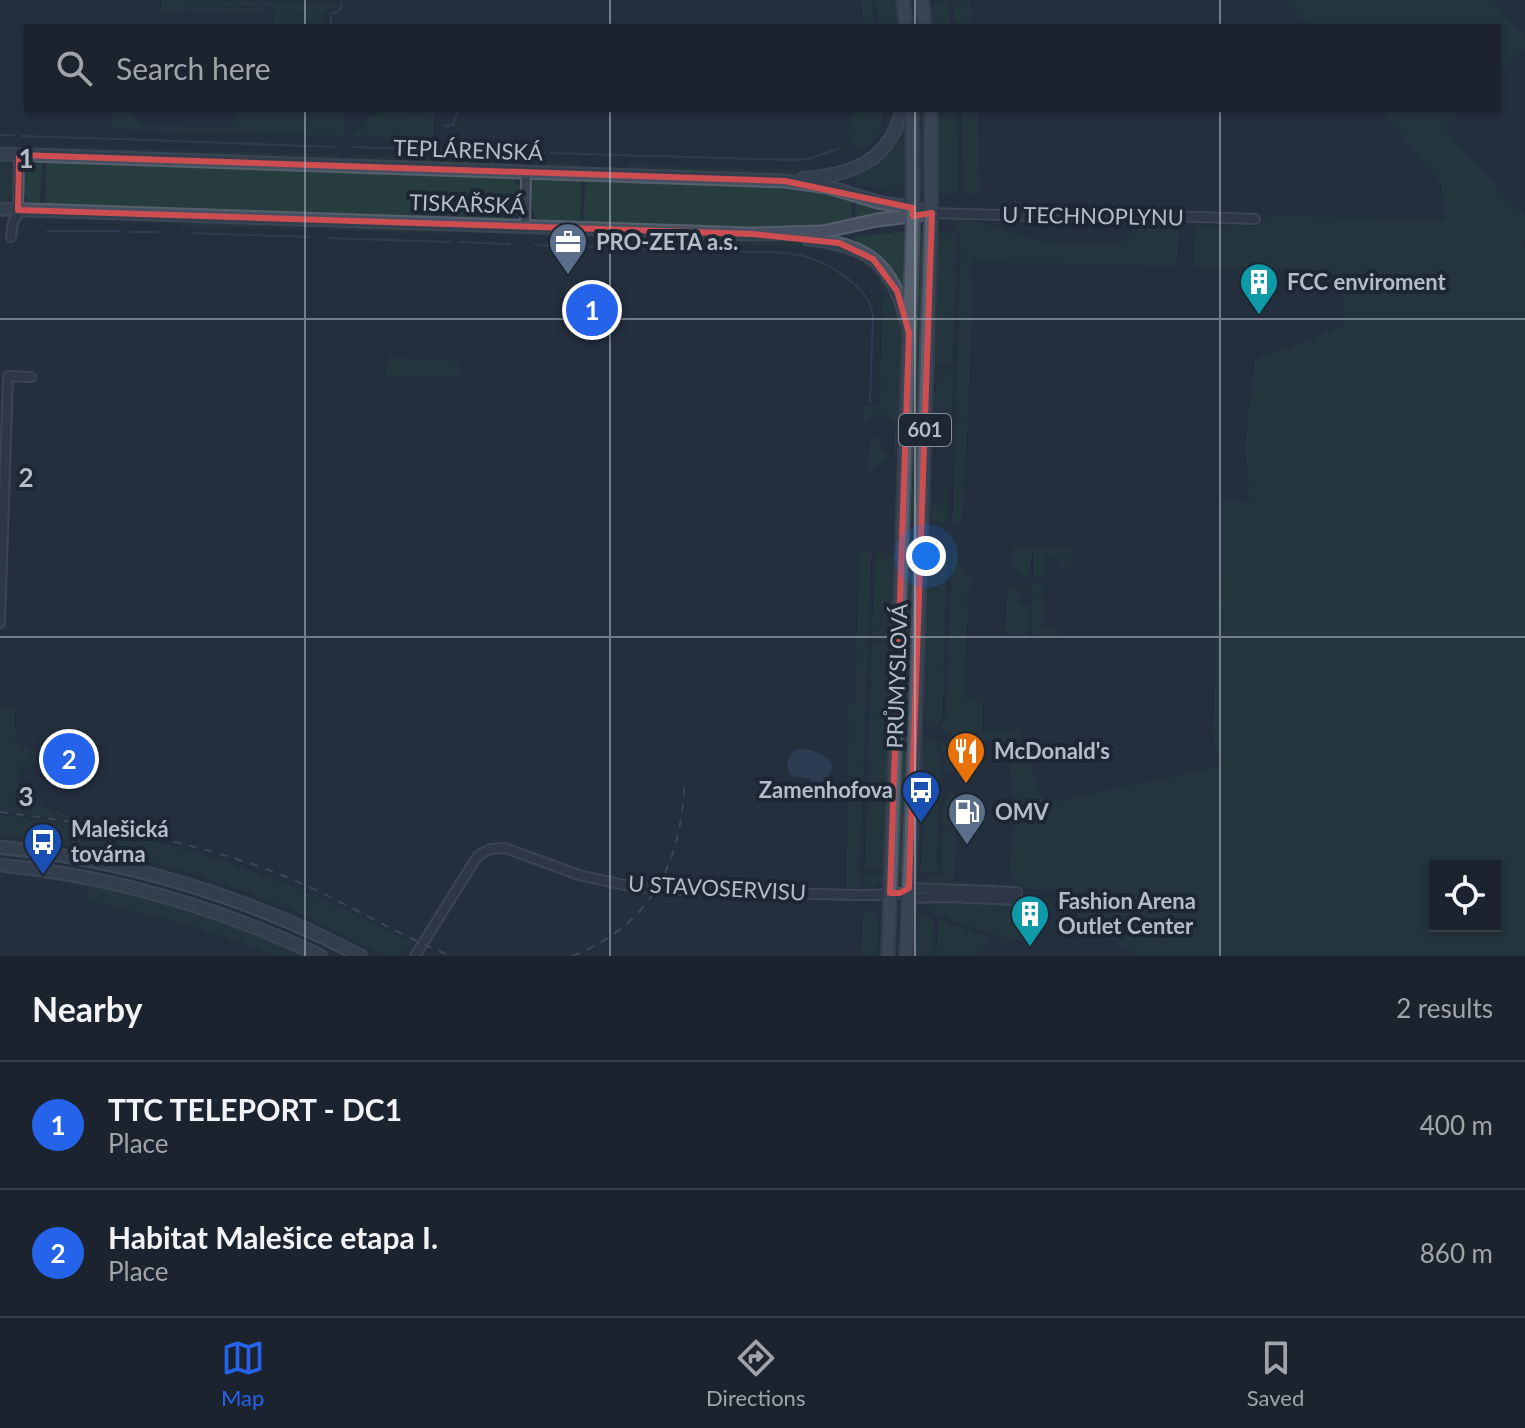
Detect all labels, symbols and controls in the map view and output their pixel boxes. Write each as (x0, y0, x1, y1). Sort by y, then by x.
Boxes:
search box (24, 24, 1501, 112)
icon: search (52, 46, 96, 90)
text: Search here (116, 50, 271, 86)
street label: TEPLÁRENSKÁ (393, 133, 543, 166)
text: 1 (18, 142, 34, 174)
street label: TISKAŘSKÁ (409, 188, 525, 219)
street label: U TECHNOPLYNU (1002, 200, 1184, 231)
office icon: PRO-ZETA a.s. (547, 221, 589, 276)
place label: PRO-ZETA a.s. (596, 228, 738, 255)
building icon: FCC enviroment (1238, 261, 1280, 316)
place label: FCC enviroment (1287, 268, 1446, 295)
pin: 1 (566, 280, 618, 340)
road number: 601 (899, 414, 951, 446)
text: 2 (18, 461, 34, 493)
your location (906, 536, 946, 576)
street label: PRŮMYSLOVÁ (880, 603, 913, 749)
pin: 2 (43, 729, 95, 789)
restaurant icon: McDonald's (945, 730, 987, 785)
place label: McDonald's (994, 737, 1110, 764)
bus stop icon: Zamenhofova (900, 769, 942, 824)
place label: Zamenhofova (759, 776, 893, 803)
text: 3 (18, 780, 34, 812)
fuel station icon: OMV (946, 791, 988, 846)
place label: OMV (995, 798, 1050, 825)
place label: Malešická továrna (71, 815, 169, 867)
bus stop icon: Malešická továrna (22, 821, 64, 876)
map controls (1429, 860, 1501, 932)
button: locate (1429, 860, 1501, 932)
street label: U STAVOSERVISU (627, 869, 807, 906)
place label: Fashion Arena Outlet Center (1058, 887, 1196, 939)
building icon: Fashion Arena Outlet Center (1009, 893, 1051, 948)
text: Nearby (32, 988, 143, 1029)
text: 2 results (1396, 992, 1493, 1024)
text: TTC TELEPORT - DC1 (108, 1091, 402, 1127)
text: 1 (50, 1109, 66, 1141)
text: 400 m (1420, 1109, 1493, 1141)
text: Place (108, 1127, 169, 1159)
text: Habitat Malešice etapa I. (108, 1219, 438, 1255)
text: 2 (50, 1237, 66, 1269)
text: 860 m (1420, 1237, 1493, 1269)
text: Place (108, 1255, 169, 1287)
tab: Map (221, 1336, 265, 1411)
tab: Directions (706, 1336, 805, 1411)
tab: Saved (1247, 1336, 1304, 1411)

